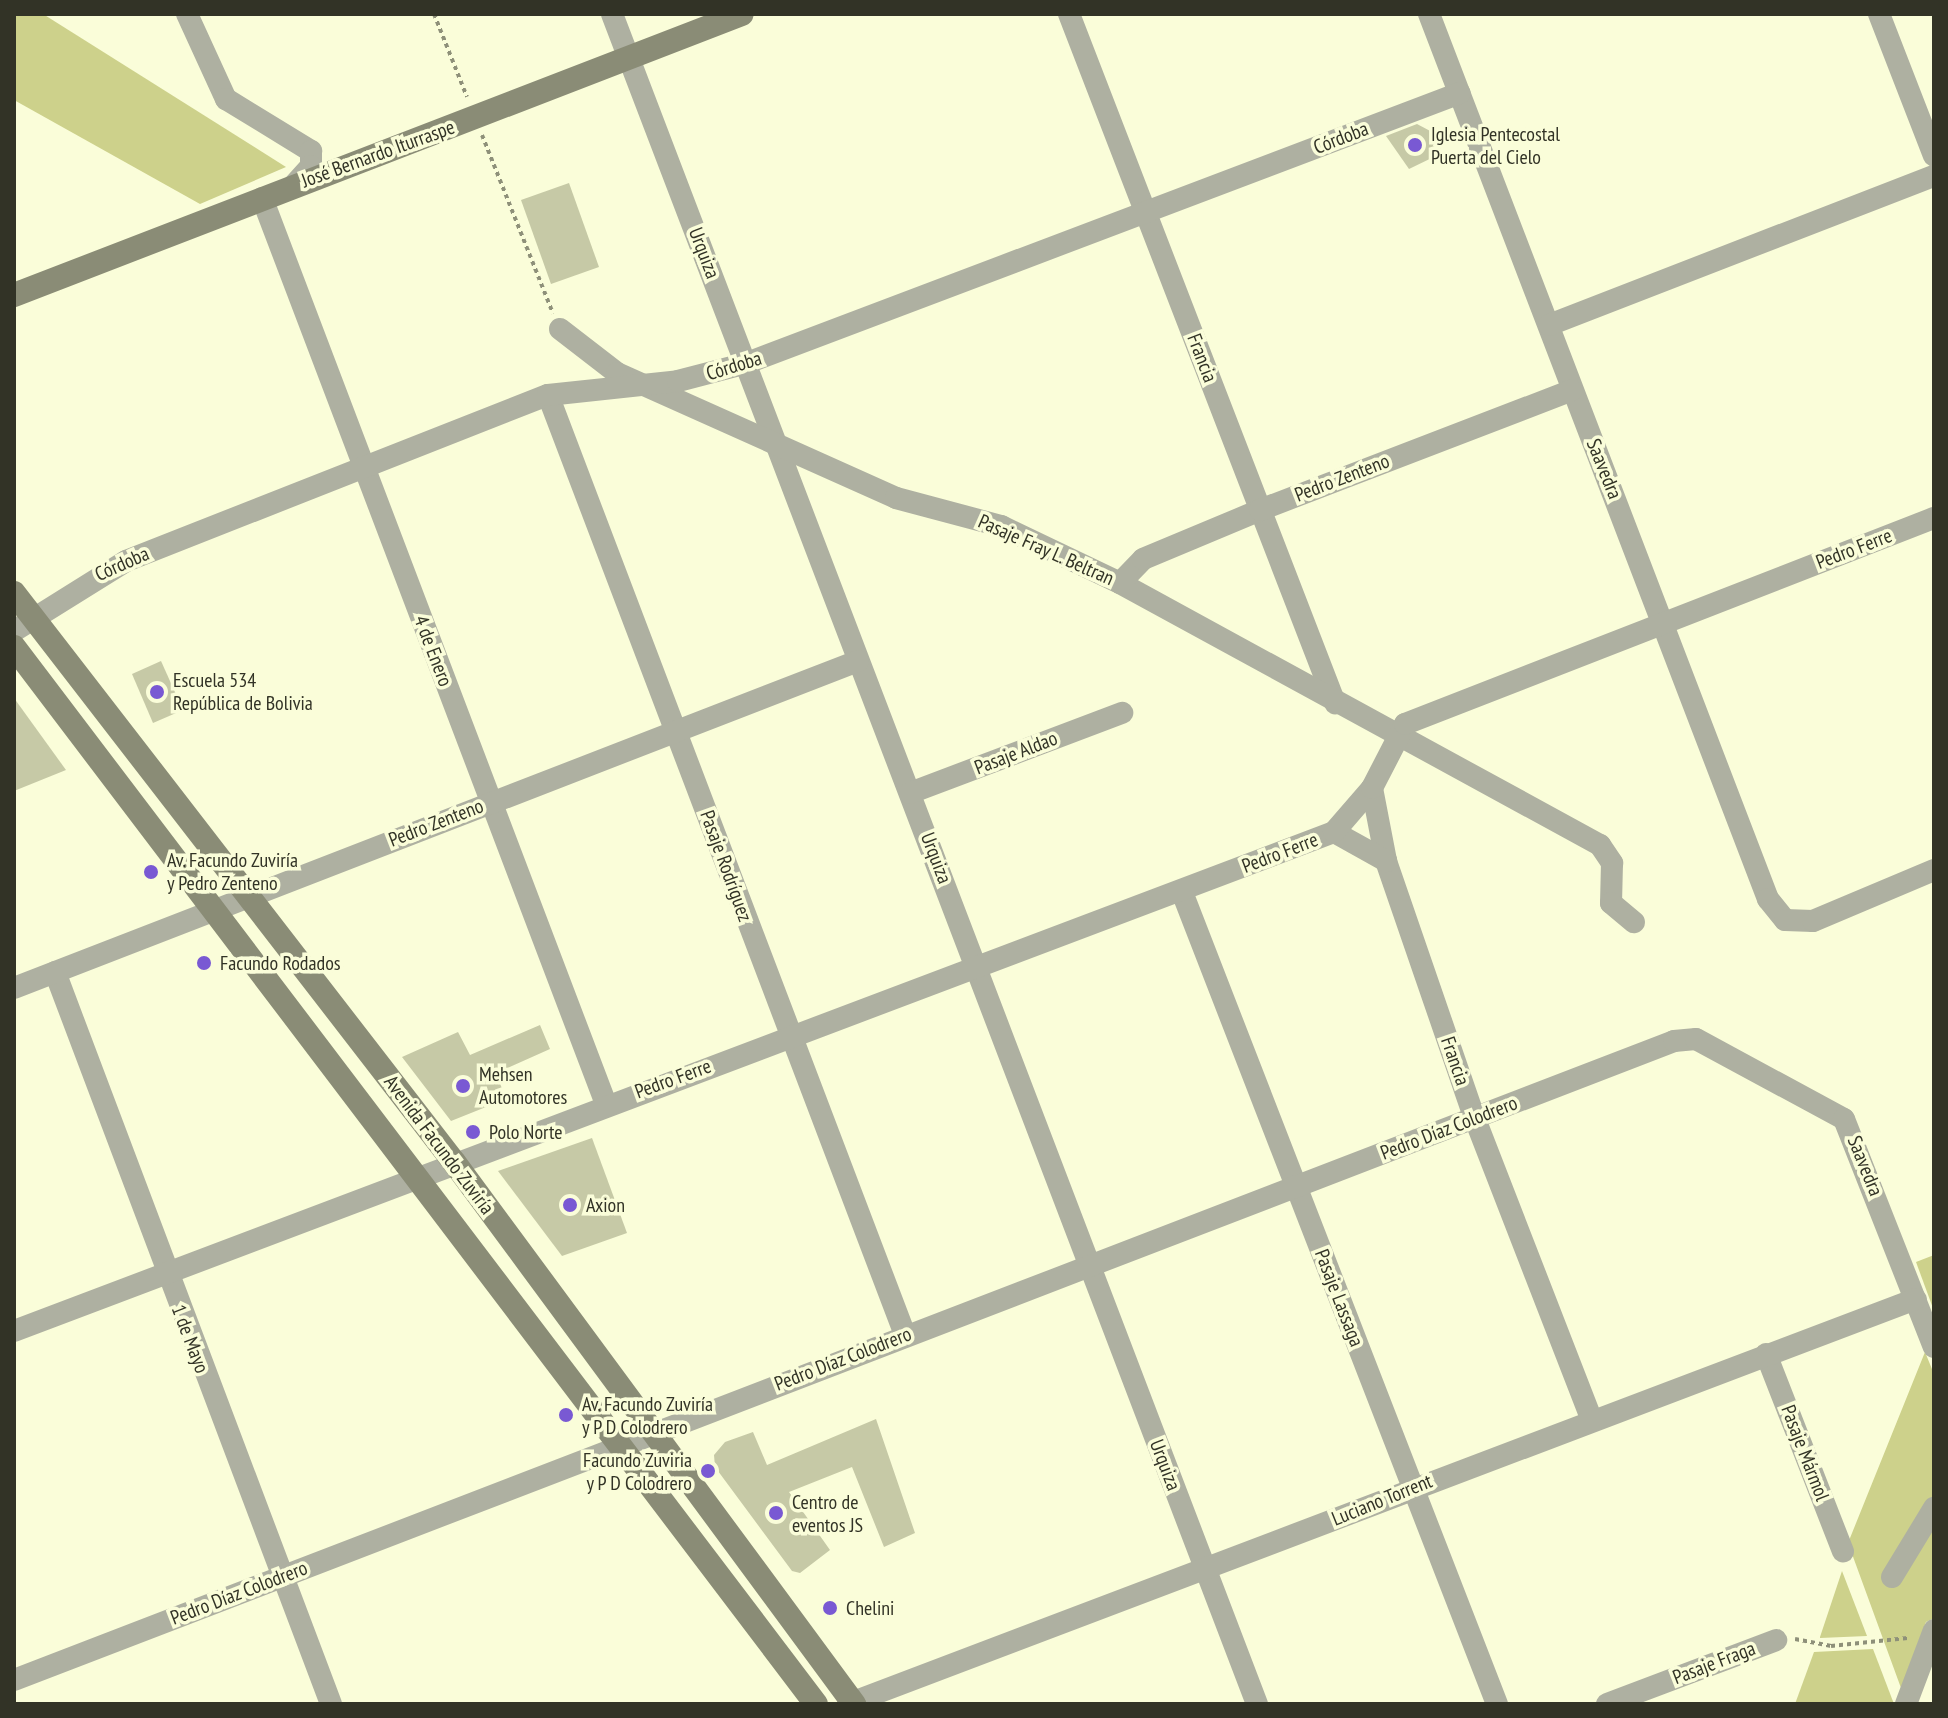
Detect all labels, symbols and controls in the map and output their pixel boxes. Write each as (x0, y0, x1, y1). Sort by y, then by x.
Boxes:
street label: José Bernardo Iturraspe (298, 115, 458, 193)
street label: Córdoba (1310, 117, 1372, 159)
place label: Iglesia Pentecostal Puerta del Cielo (1431, 122, 1560, 169)
marker: Iglesia Pentecostal Puerta del Cielo (1406, 136, 1424, 154)
street label: Urquiza (683, 224, 725, 282)
street label: Francia (1182, 330, 1222, 386)
street label: Córdoba (703, 346, 765, 386)
street label: Saavedra (1581, 435, 1627, 503)
street label: Pedro Zenteno (1291, 449, 1393, 507)
street label: Pasaje Fray L. Beltran (974, 509, 1118, 591)
street label: Pedro Ferre (1813, 524, 1895, 574)
street label: Córdoba (91, 542, 153, 586)
street label: 4 de Enero (409, 612, 457, 690)
place label: Escuela 534 República de Bolivia (173, 668, 313, 715)
marker: Escuela 534 República de Bolivia (148, 683, 166, 701)
street label: Pasaje Aldao (971, 726, 1061, 780)
street label: Pedro Zenteno (385, 794, 487, 852)
street label: Pasaje Rodríguez (695, 807, 757, 925)
street label: Pedro Ferre (1239, 828, 1321, 878)
street label: Urquiza (915, 829, 957, 887)
place label: Av. Facundo Zuviría y Pedro Zenteno (167, 848, 300, 895)
marker: Av. Facundo Zuviría y Pedro Zenteno (142, 863, 160, 881)
place label: Facundo Rodados (220, 951, 341, 975)
marker: Facundo Rodados (195, 954, 213, 972)
street label: Francia (1436, 1033, 1474, 1089)
street label: Pedro Ferre (632, 1054, 714, 1104)
place label: Mehsen Automotores (479, 1062, 567, 1109)
street label: Avenida Facundo Zuviría (379, 1071, 499, 1219)
marker: Mehsen Automotores (454, 1077, 472, 1095)
street label: Pedro Díaz Colodrero (1377, 1091, 1521, 1165)
place label: Polo Norte (489, 1120, 563, 1144)
marker: Polo Norte (464, 1123, 482, 1141)
street label: Saavedra (1842, 1132, 1888, 1200)
place label: Axion (586, 1193, 625, 1217)
marker: Axion (561, 1196, 579, 1214)
street label: Pasaje Lassaga (1309, 1246, 1369, 1350)
street label: 1 de Mayo (166, 1301, 214, 1377)
street label: Pedro Díaz Colodrero (771, 1322, 915, 1396)
place label: Av. Facundo Zuviría y P D Colodrero (582, 1392, 715, 1439)
street label: Pasaje Mármol (1776, 1402, 1834, 1504)
marker: Av. Facundo Zuviría y P D Colodrero (557, 1406, 575, 1424)
street label: Urquiza (1144, 1436, 1186, 1494)
place label: Facundo Zuviria y P D Colodrero (583, 1448, 692, 1495)
marker: Facundo Zuviria y P D Colodrero (699, 1462, 717, 1480)
street label: Luciano Torrent (1328, 1469, 1436, 1531)
place label: Centro de eventos JS (792, 1490, 863, 1537)
marker: Centro de eventos JS (767, 1504, 785, 1522)
street label: Pedro Díaz Colodrero (167, 1556, 311, 1630)
place label: Chelini (846, 1596, 894, 1620)
marker: Chelini (821, 1599, 839, 1617)
street label: Pasaje Fraga (1669, 1636, 1759, 1690)

